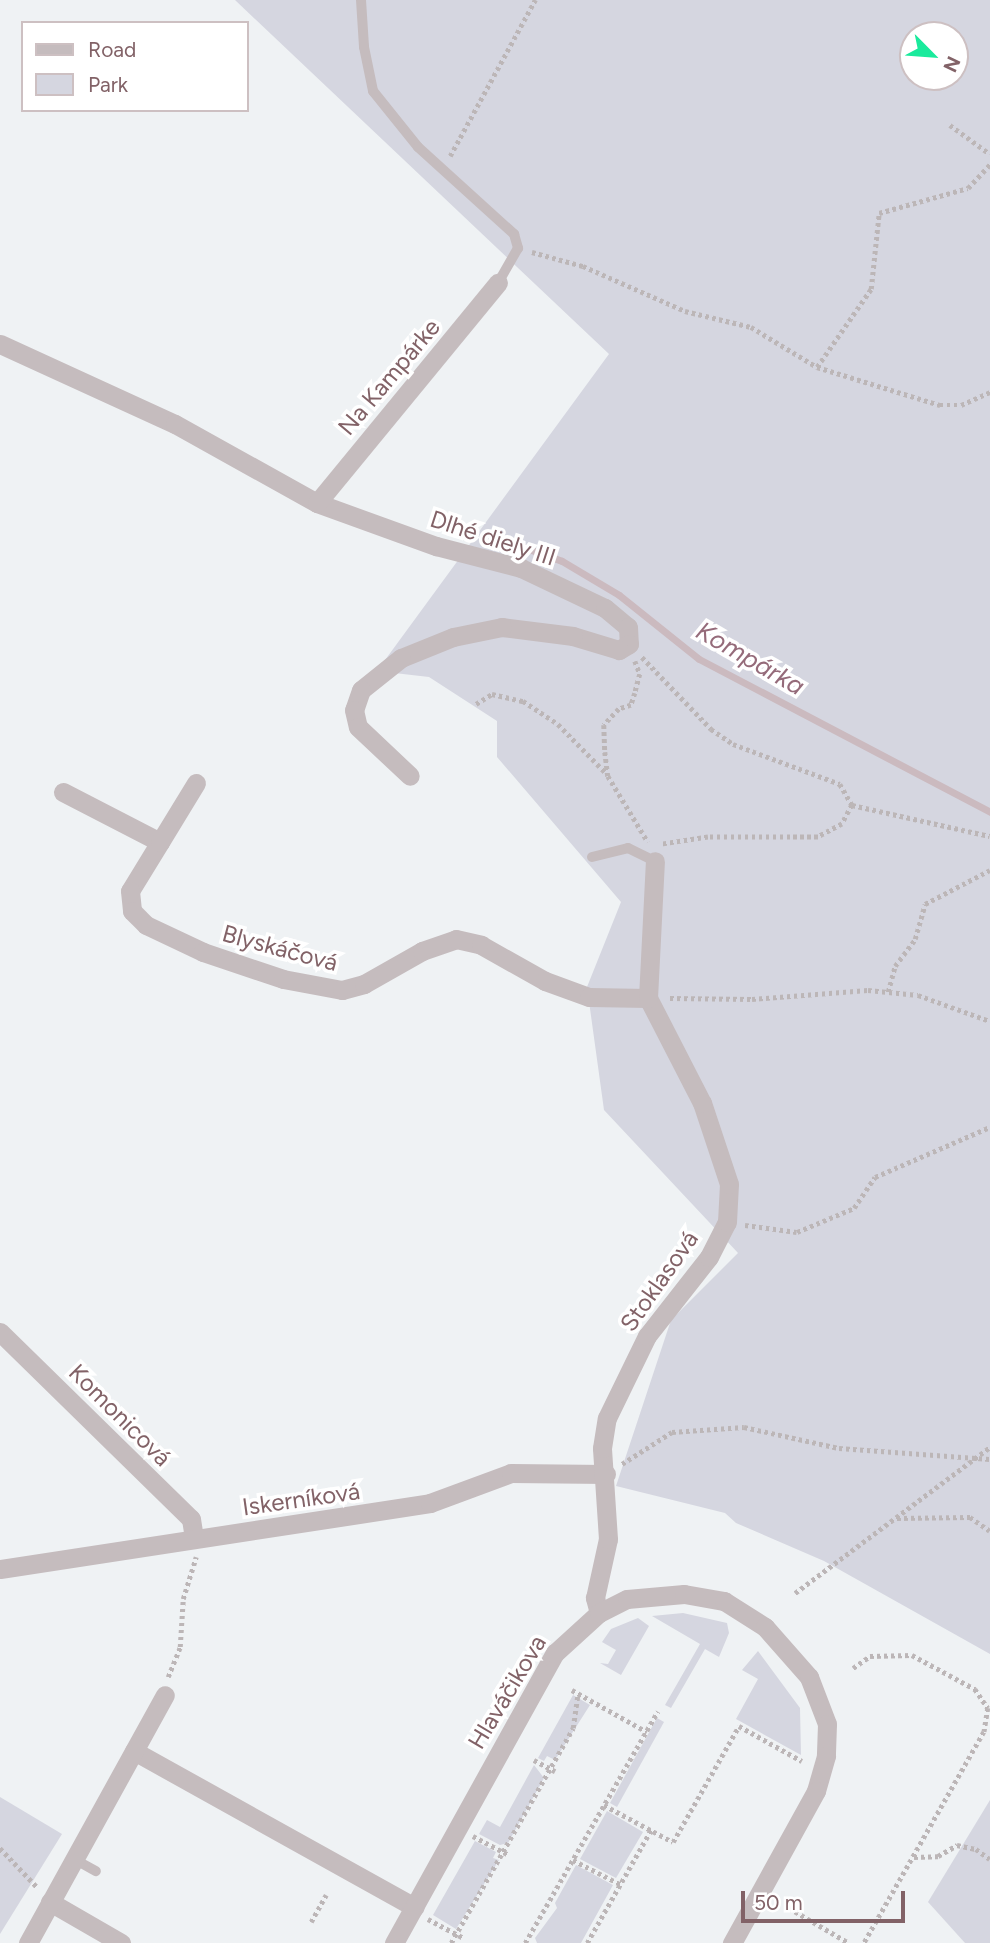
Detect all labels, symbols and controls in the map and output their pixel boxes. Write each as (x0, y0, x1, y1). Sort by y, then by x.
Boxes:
legend (21, 21, 248, 112)
north arrow (899, 21, 969, 91)
text: Road (88, 37, 136, 62)
text: N (938, 53, 965, 76)
text: Park (88, 72, 128, 97)
street label: Na Kampárke (332, 313, 446, 441)
street label: Dlhé diely III (427, 504, 559, 572)
water label: Kompárka (690, 616, 810, 702)
street label: Blyskáčová (219, 919, 341, 977)
street label: Stoklasová (614, 1225, 704, 1337)
street label: Komonicová (63, 1358, 177, 1472)
street label: Iskerníková (240, 1476, 362, 1522)
street label: Hlaváčikova (462, 1630, 552, 1754)
scale bar (745, 1876, 909, 1920)
text: 50 m (754, 1890, 803, 1915)

